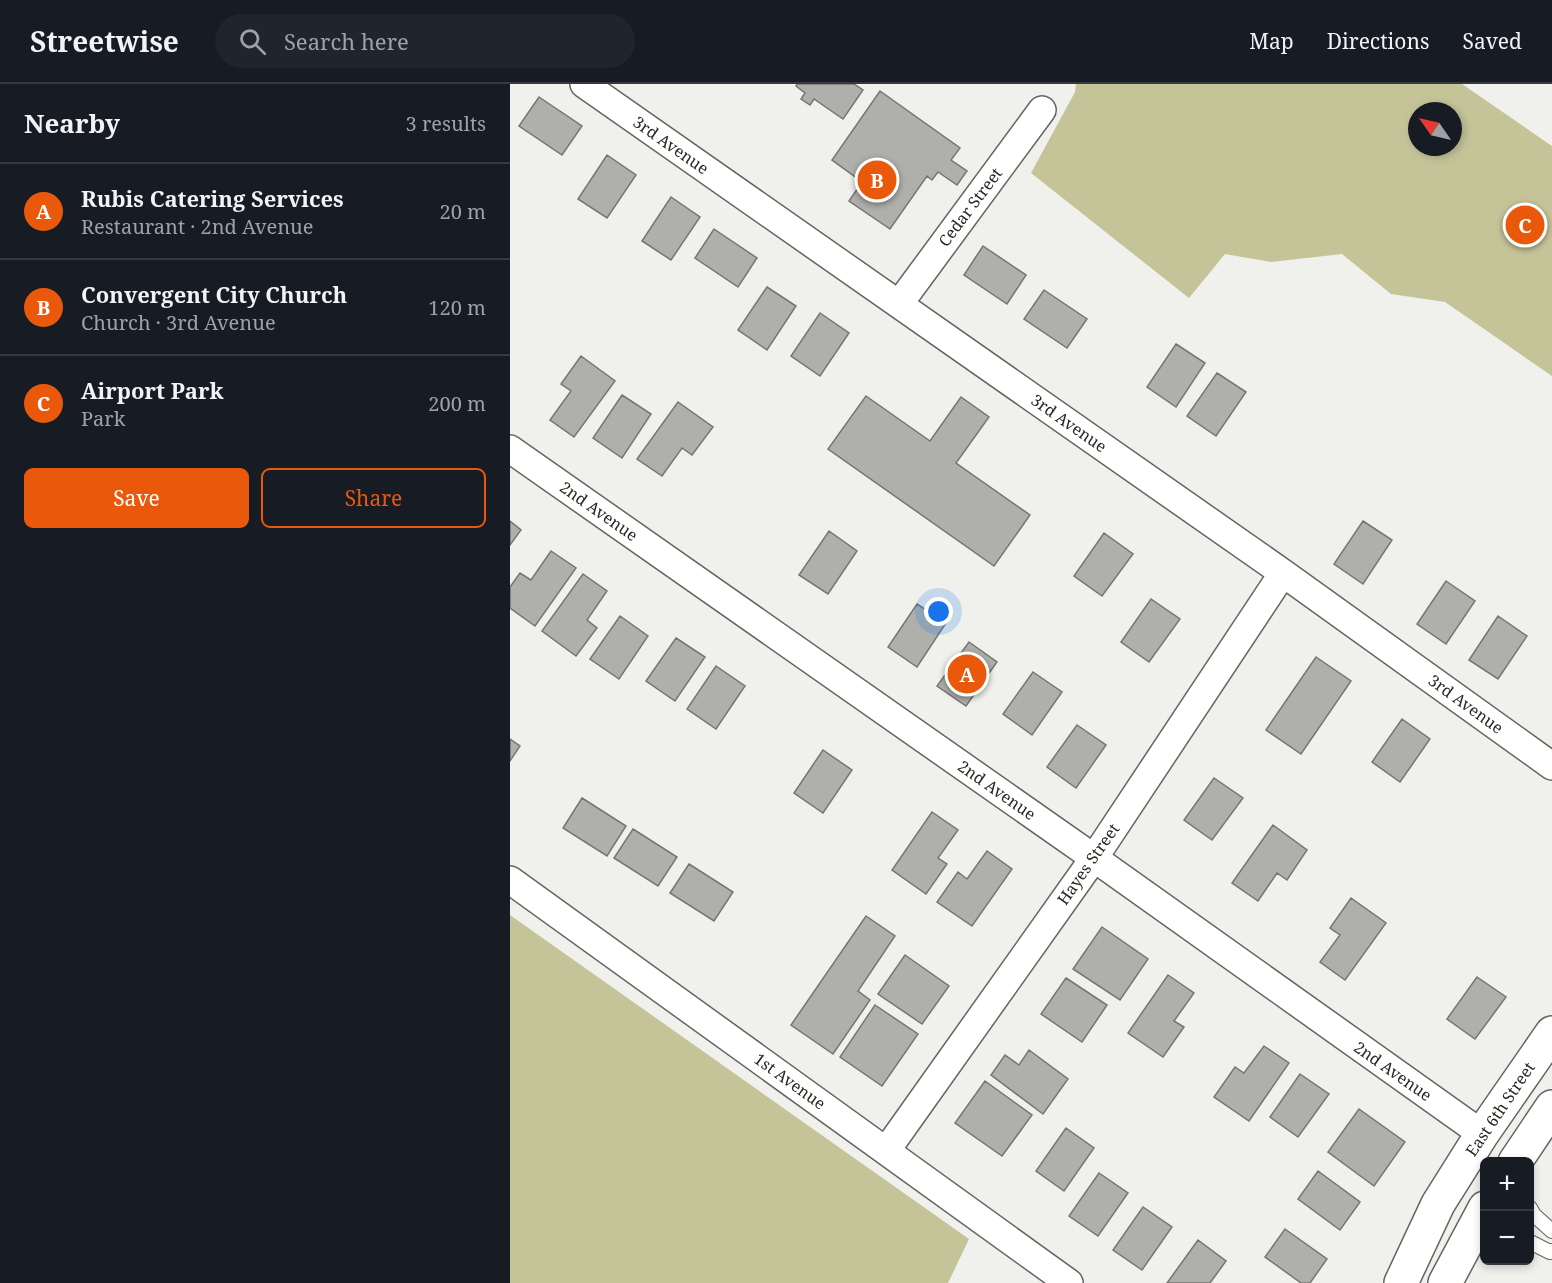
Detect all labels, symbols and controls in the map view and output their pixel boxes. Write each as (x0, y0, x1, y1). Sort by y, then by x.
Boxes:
search box (215, 14, 635, 68)
text: Streetwise (30, 22, 179, 60)
icon: search (236, 25, 269, 58)
text: Search here (284, 26, 409, 56)
text: Map (1249, 27, 1294, 55)
text: Directions (1327, 27, 1429, 55)
text: Saved (1462, 27, 1522, 55)
north arrow (1408, 102, 1462, 156)
text: Nearby (24, 105, 120, 141)
text: 3 results (406, 110, 486, 137)
street label: 3rd Avenue (629, 111, 713, 179)
pin: B (858, 158, 896, 202)
street label: Cedar Street (933, 163, 1007, 251)
text: Rubis Catering Services (81, 183, 344, 213)
text: A (36, 198, 51, 225)
text: 20 m (440, 198, 486, 225)
pin: C (1506, 202, 1544, 248)
text: Restaurant · 2nd Avenue (81, 213, 314, 240)
text: Convergent City Church (81, 279, 347, 309)
text: B (37, 294, 50, 321)
text: 120 m (428, 294, 486, 321)
text: Church · 3rd Avenue (81, 309, 276, 336)
text: Airport Park (81, 375, 223, 405)
street label: 3rd Avenue (1027, 389, 1111, 457)
text: C (37, 390, 50, 417)
text: 200 m (428, 390, 486, 417)
text: Park (81, 405, 125, 432)
button: Save (24, 468, 249, 528)
button: Share (261, 468, 486, 528)
street label: 2nd Avenue (556, 476, 642, 546)
your location (924, 597, 953, 626)
pin: A (948, 652, 986, 696)
street label: 3rd Avenue (1424, 669, 1508, 739)
street label: 2nd Avenue (954, 755, 1040, 825)
street label: Hayes Street (1052, 818, 1124, 909)
street label: 2nd Avenue (1350, 1036, 1436, 1106)
street label: 1st Avenue (750, 1048, 830, 1114)
street label: East 6th Street (1460, 1057, 1540, 1161)
map controls (1480, 1157, 1534, 1265)
button: + (1480, 1157, 1534, 1211)
button: − (1480, 1211, 1534, 1265)

